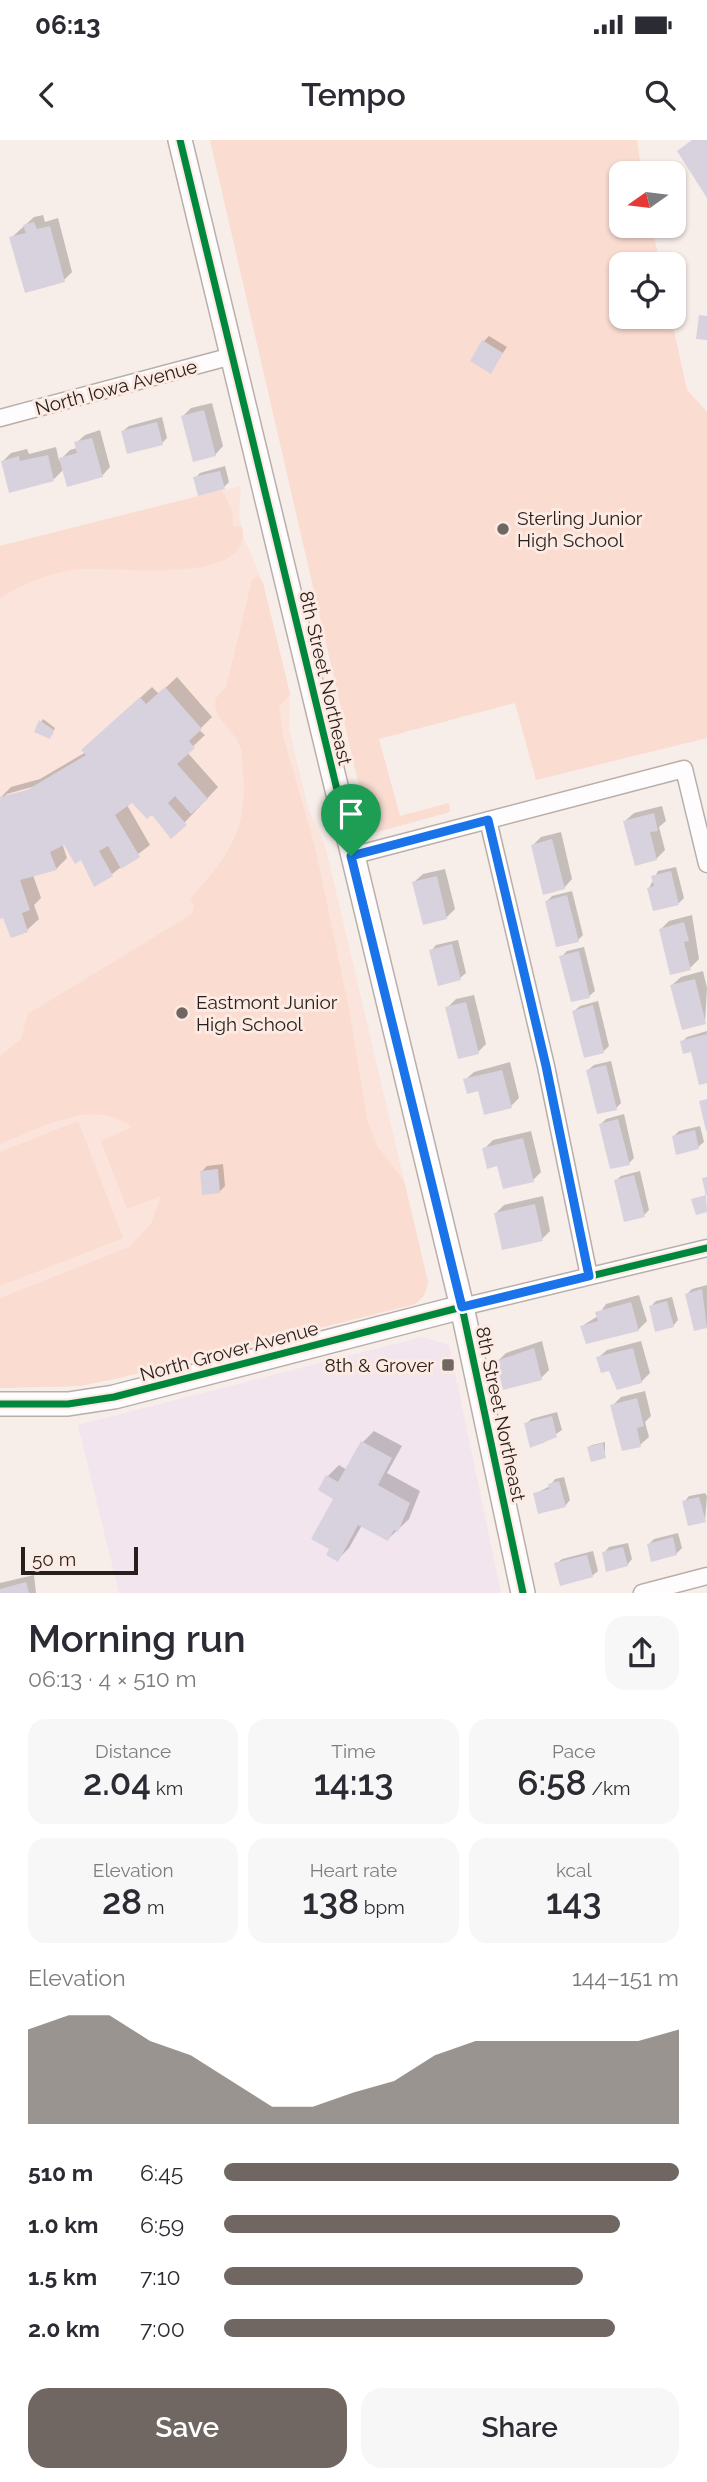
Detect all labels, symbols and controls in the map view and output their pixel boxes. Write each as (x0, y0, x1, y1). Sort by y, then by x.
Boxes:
text: 06:13 (35, 10, 101, 40)
icon: back (28, 76, 66, 114)
text: Tempo (301, 76, 406, 113)
icon: search (641, 76, 679, 114)
north arrow (609, 161, 686, 238)
map controls (609, 161, 686, 329)
button: locate (609, 252, 686, 329)
street label: North Iowa Avenue (33, 355, 199, 419)
place label: Sterling Junior High School (517, 507, 643, 551)
marker: Sterling Junior High School (495, 521, 511, 537)
street label: 8th Street Northeast (295, 589, 357, 768)
pin (321, 784, 381, 856)
icon: arrive (332, 795, 370, 833)
place label: Eastmont Junior High School (196, 991, 338, 1035)
marker: Eastmont Junior High School (174, 1005, 190, 1021)
street label: North Grover Avenue (137, 1317, 321, 1385)
street label: 8th Street Northeast (472, 1325, 530, 1504)
place label: 8th & Grover (324, 1354, 434, 1376)
marker: 8th & Grover (440, 1357, 456, 1373)
scale bar (21, 1544, 138, 1576)
text: 50 m (32, 1548, 76, 1570)
text: Morning run (28, 1616, 246, 1661)
button: share (605, 1616, 679, 1690)
text: 06:13 · 4 × 510 m (28, 1665, 197, 1692)
text: Distance (95, 1740, 171, 1762)
text: Time (331, 1740, 376, 1762)
text: Pace (552, 1740, 596, 1762)
text: 2.04 (83, 1762, 151, 1803)
text: 14:13 (314, 1762, 393, 1803)
text: 6:58 (517, 1762, 587, 1803)
text: km (151, 1777, 183, 1799)
text: /km (587, 1777, 630, 1799)
text: Elevation (93, 1859, 174, 1881)
text: Heart rate (310, 1859, 397, 1881)
text: kcal (556, 1859, 592, 1881)
text: 28 (102, 1881, 142, 1922)
text: 138 (302, 1881, 359, 1922)
text: 143 (546, 1881, 602, 1922)
text: m (142, 1896, 164, 1918)
text: bpm (359, 1896, 405, 1918)
text: Elevation (28, 1964, 126, 1991)
text: 144–151 m (572, 1964, 679, 1991)
text: 510 m (28, 2159, 93, 2186)
text: 6:45 (140, 2159, 183, 2186)
text: 1.0 km (28, 2211, 98, 2238)
text: 6:59 (140, 2211, 184, 2238)
text: 1.5 km (28, 2263, 97, 2290)
text: 7:10 (140, 2263, 181, 2290)
text: 2.0 km (28, 2315, 100, 2342)
text: 7:00 (140, 2315, 185, 2342)
button: Save (28, 2388, 347, 2468)
button: Share (361, 2388, 679, 2468)

